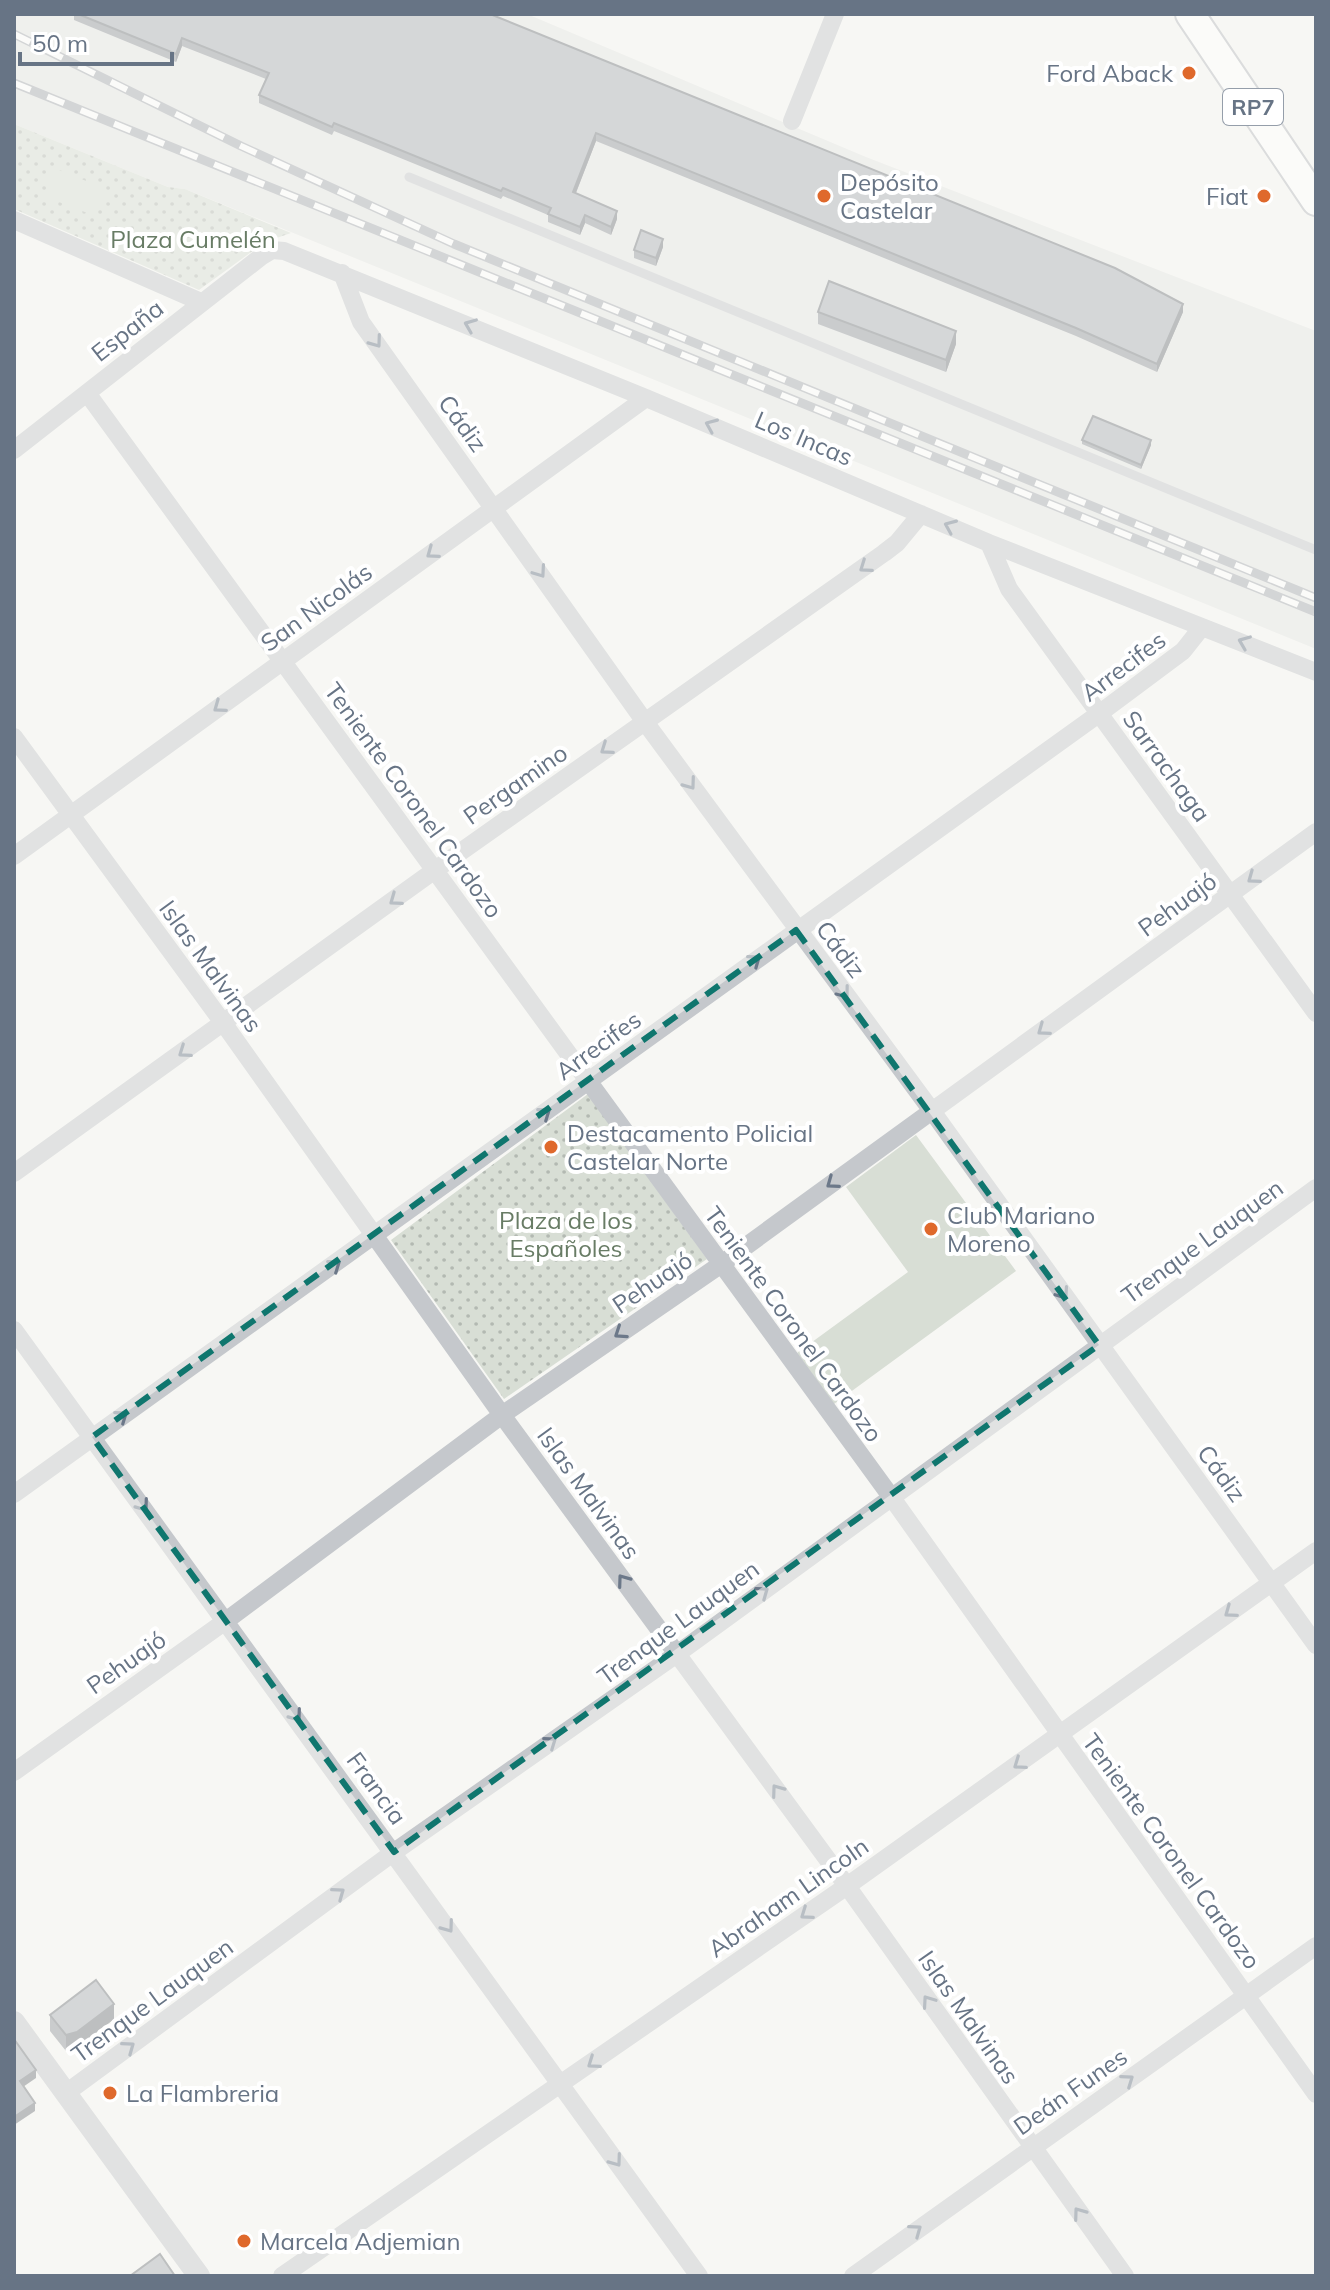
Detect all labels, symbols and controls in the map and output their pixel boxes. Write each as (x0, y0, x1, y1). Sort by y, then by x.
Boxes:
scale bar (20, 16, 172, 66)
text: 50 m (32, 28, 88, 58)
place label: Ford Aback (1046, 58, 1174, 88)
marker: Ford Aback (1180, 64, 1198, 82)
road number: RP7 (1223, 89, 1283, 125)
place label: Depósito Castelar (840, 167, 939, 225)
place label: Fiat (1206, 181, 1248, 211)
marker: Depósito Castelar (815, 187, 833, 205)
marker: Fiat (1255, 187, 1273, 205)
park label: Plaza Cumelén (110, 224, 276, 254)
street label: España (85, 293, 169, 367)
one-way arrow (464, 319, 478, 335)
one-way arrow (366, 334, 381, 348)
street label: Cádiz (432, 389, 494, 457)
street label: Los Incas (751, 404, 857, 472)
one-way arrow (705, 418, 719, 434)
one-way arrow (944, 520, 958, 536)
one-way arrow (426, 544, 440, 558)
street label: San Nicolás (254, 556, 378, 658)
one-way arrow (859, 557, 873, 572)
one-way arrow (530, 563, 545, 577)
street label: Arrecifes (1075, 624, 1171, 708)
one-way arrow (1238, 636, 1252, 652)
street label: Teniente Coronel Cardozo (318, 676, 510, 924)
one-way arrow (214, 697, 228, 711)
street label: Sarrachaga (1117, 704, 1217, 828)
street label: Pergamino (457, 737, 573, 831)
one-way arrow (601, 739, 615, 754)
one-way arrow (681, 775, 695, 789)
street label: Pehuajó (1132, 865, 1222, 943)
one-way arrow (1247, 868, 1262, 882)
one-way arrow (389, 890, 403, 904)
street label: Islas Malvinas (153, 894, 269, 1038)
street label: Cádiz (810, 915, 872, 983)
one-way arrow (747, 955, 761, 969)
one-way arrow (835, 985, 849, 999)
street label: Arrecifes (549, 1004, 647, 1086)
one-way arrow (1037, 1021, 1051, 1035)
one-way arrow (179, 1042, 193, 1057)
one-way arrow (536, 1108, 551, 1123)
place label: Destacamento Policial Castelar Norte (567, 1118, 813, 1176)
marker: Destacamento Policial Castelar Norte (542, 1138, 560, 1156)
street label: Trenque Lauquen (1115, 1172, 1289, 1310)
one-way arrow (827, 1173, 841, 1188)
street label: Teniente Coronel Cardozo (698, 1200, 890, 1448)
place label: Club Mariano Moreno (947, 1200, 1095, 1258)
park label: Plaza de los Españoles (499, 1205, 633, 1263)
marker: Club Mariano Moreno (922, 1220, 940, 1238)
street label: Pehuajó (606, 1244, 698, 1320)
one-way arrow (326, 1260, 340, 1275)
one-way arrow (1053, 1286, 1068, 1300)
one-way arrow (614, 1323, 628, 1338)
one-way arrow (114, 1411, 128, 1426)
street label: Islas Malvinas (531, 1421, 647, 1565)
street label: Cádiz (1191, 1439, 1253, 1507)
one-way arrow (133, 1497, 147, 1512)
street label: Trenque Lauquen (591, 1553, 765, 1691)
one-way arrow (618, 1574, 633, 1589)
one-way arrow (754, 1587, 768, 1601)
one-way arrow (1224, 1602, 1238, 1617)
street label: Pehuajó (81, 1624, 171, 1700)
one-way arrow (286, 1707, 301, 1722)
street label: Teniente Coronel Cardozo (1076, 1727, 1268, 1975)
one-way arrow (542, 1737, 557, 1752)
street label: Francia (341, 1746, 413, 1830)
one-way arrow (1013, 1754, 1027, 1769)
one-way arrow (772, 1784, 786, 1799)
street label: Abraham Lincoln (702, 1831, 874, 1963)
one-way arrow (330, 1888, 345, 1903)
one-way arrow (801, 1904, 815, 1919)
one-way arrow (438, 1918, 453, 1932)
street label: Trenque Lauquen (65, 1931, 239, 2069)
street label: Islas Malvinas (912, 1945, 1026, 2089)
one-way arrow (923, 1995, 938, 2010)
street label: Deán Funes (1007, 2041, 1133, 2141)
one-way arrow (121, 2042, 135, 2056)
one-way arrow (587, 2053, 601, 2068)
one-way arrow (1120, 2075, 1134, 2090)
place label: La Flambreria (126, 2078, 279, 2108)
marker: La Flambreria (101, 2084, 119, 2102)
one-way arrow (606, 2152, 621, 2166)
one-way arrow (1074, 2207, 1089, 2221)
place label: Marcela Adjemian (260, 2226, 461, 2256)
one-way arrow (908, 2226, 922, 2240)
marker: Marcela Adjemian (235, 2232, 253, 2250)

